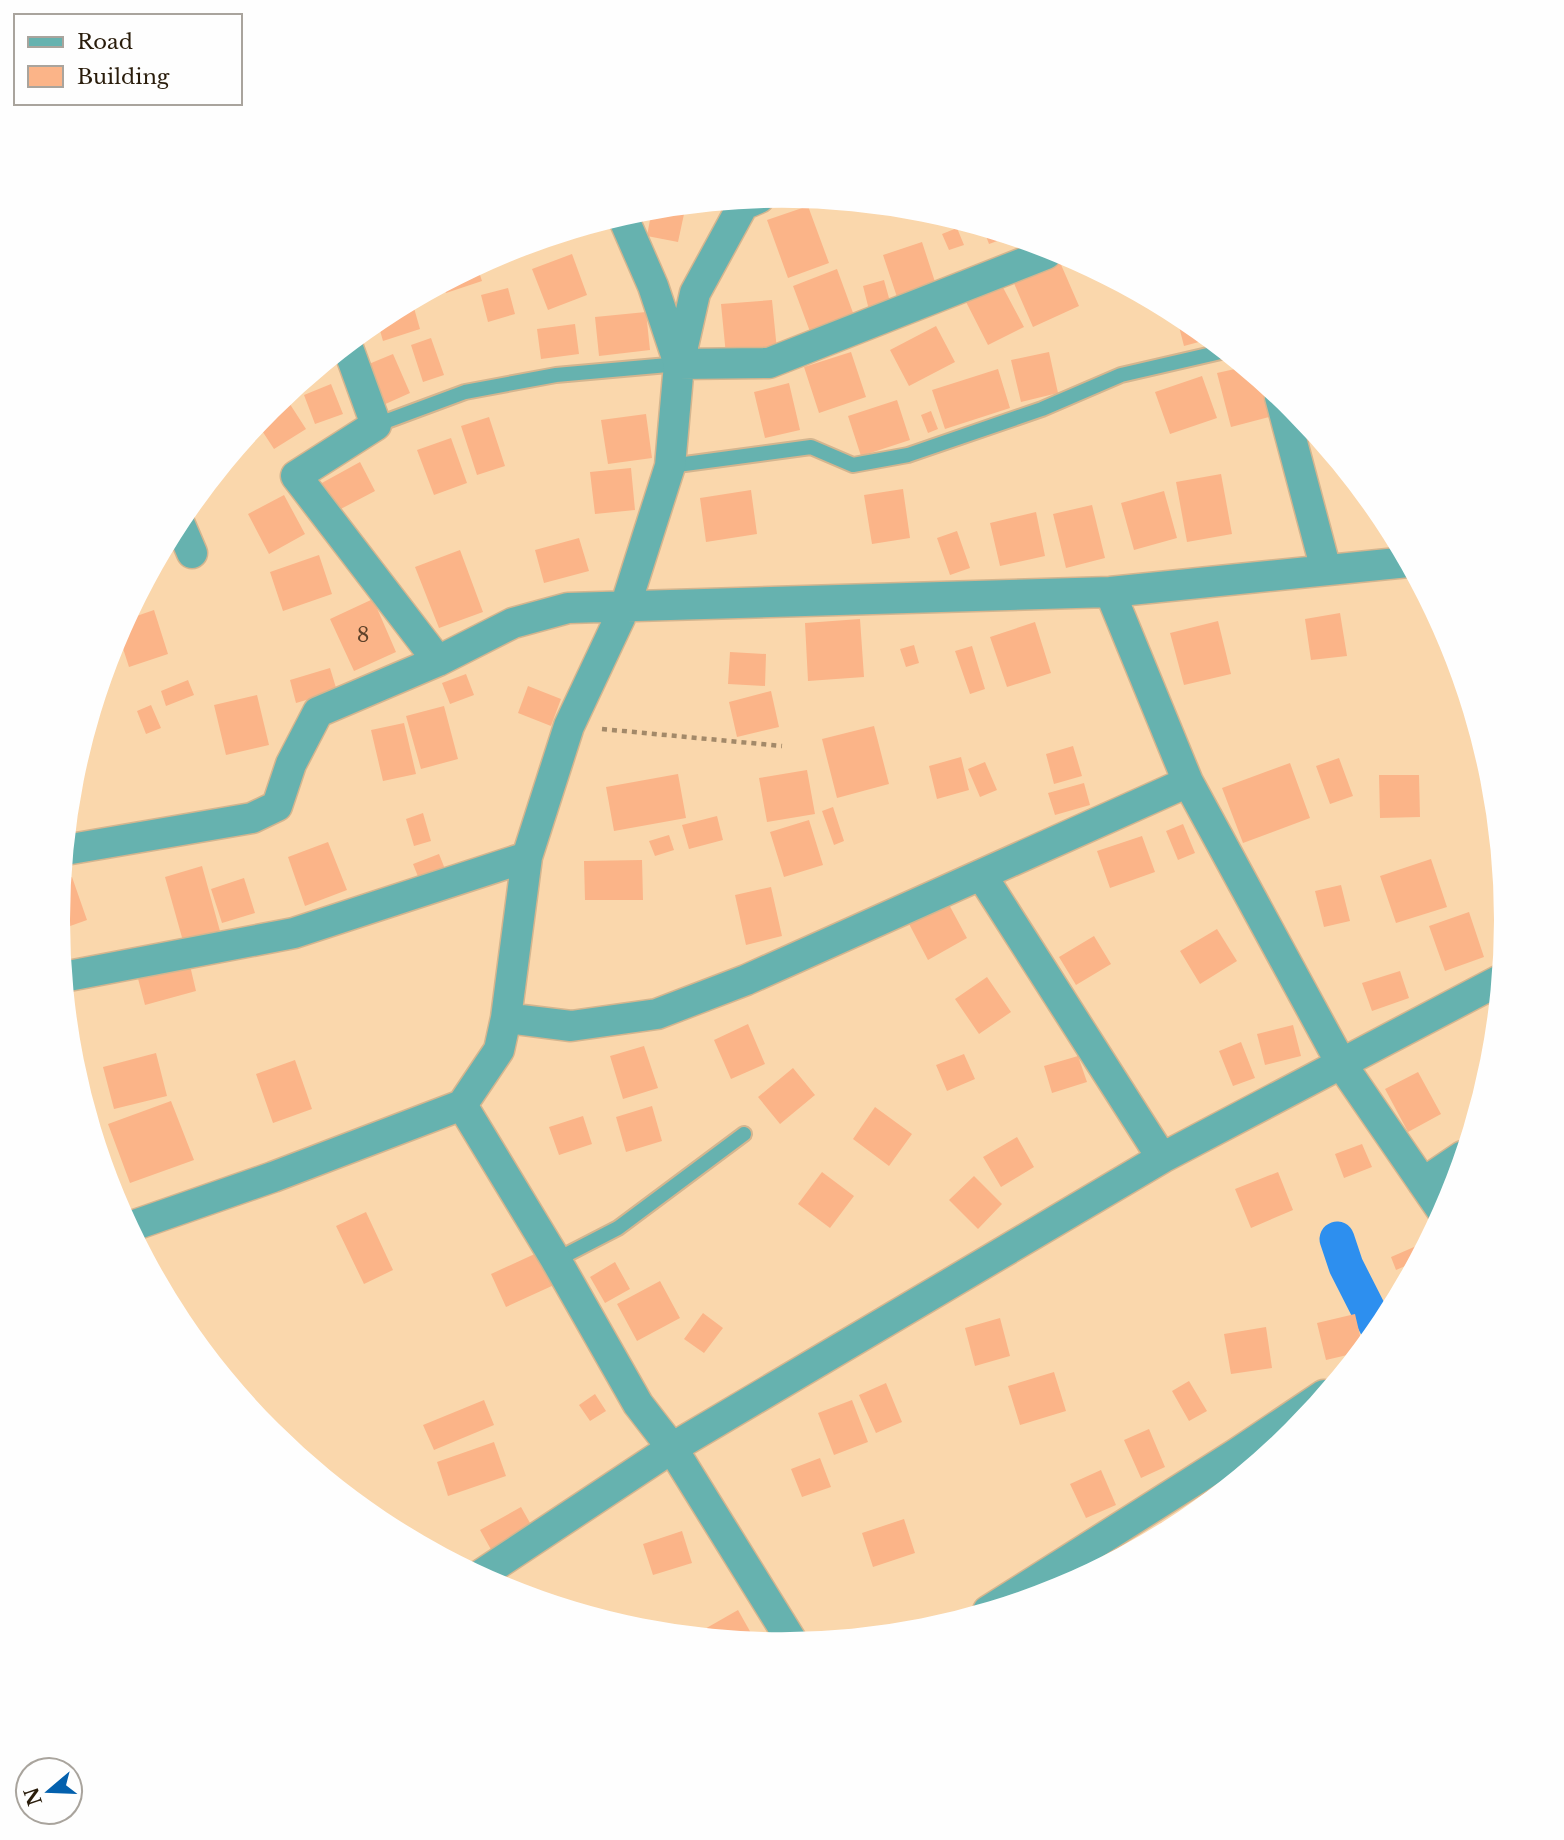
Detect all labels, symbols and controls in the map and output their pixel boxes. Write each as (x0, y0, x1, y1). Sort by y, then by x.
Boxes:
legend (14, 14, 242, 105)
text: Road (77, 29, 133, 55)
text: Building (77, 64, 170, 90)
house number: 8 (357, 622, 369, 648)
north arrow (14, 1756, 84, 1826)
text: N (20, 1784, 47, 1809)

